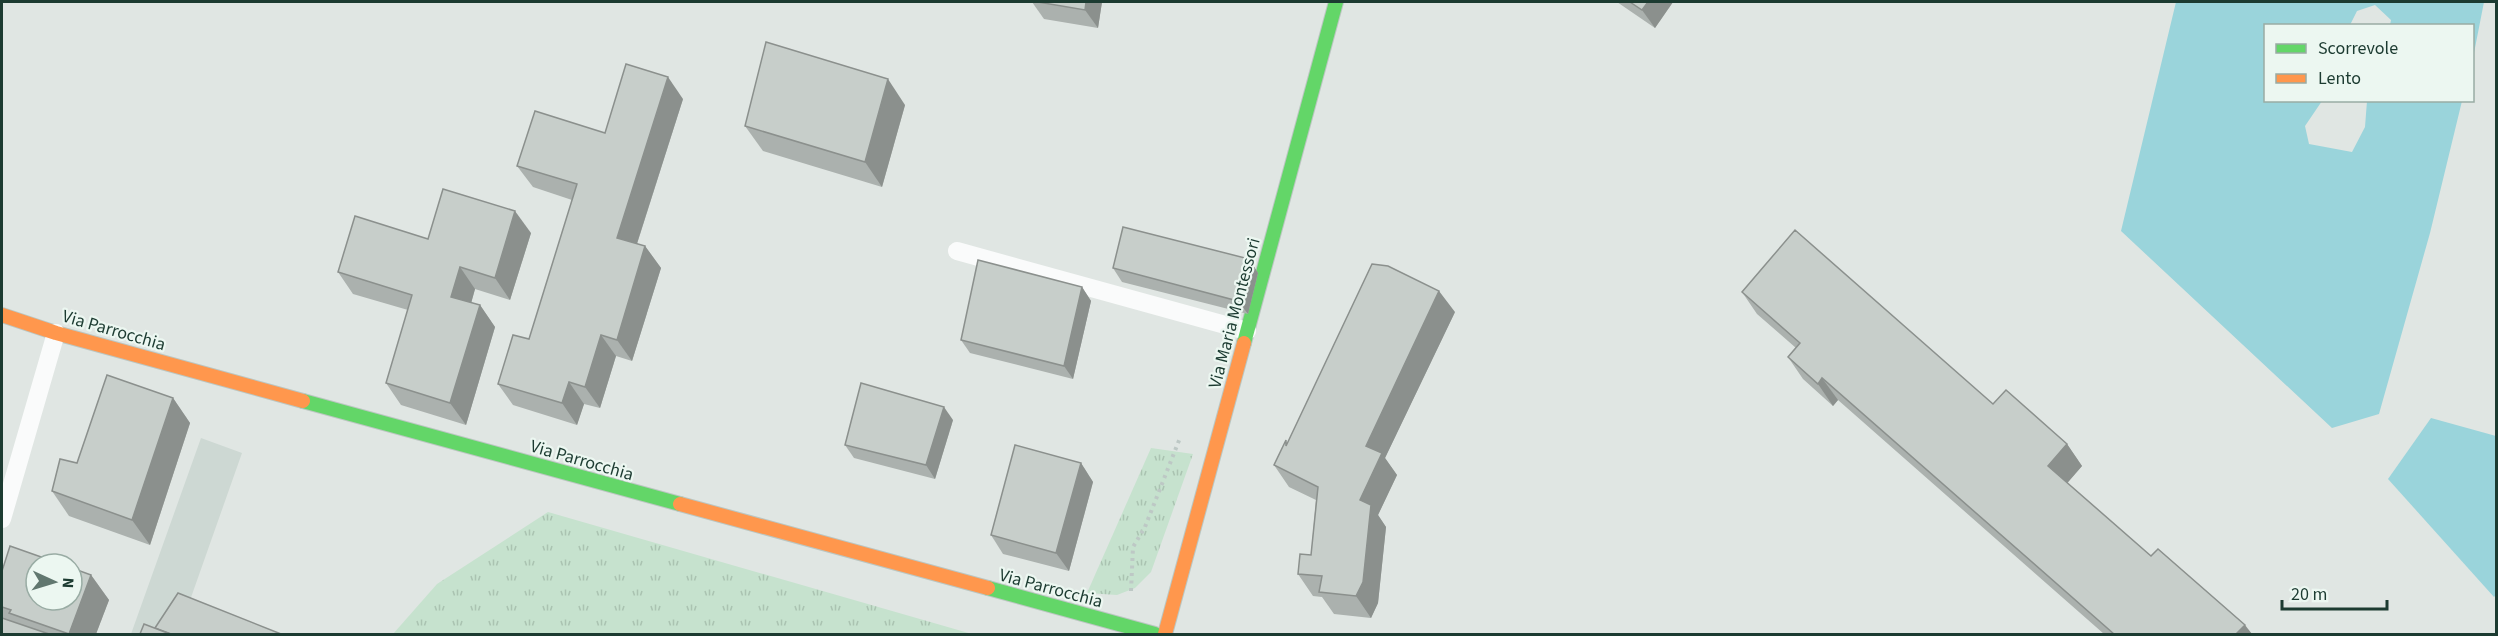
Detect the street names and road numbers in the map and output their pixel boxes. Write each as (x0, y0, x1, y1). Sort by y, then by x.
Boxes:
street label: Via Maria Montessori (1202, 235, 1267, 391)
street label: Via Parrocchia (59, 304, 168, 357)
street label: Via Parrocchia (527, 434, 636, 487)
street label: Via Parrocchia (996, 563, 1105, 614)

